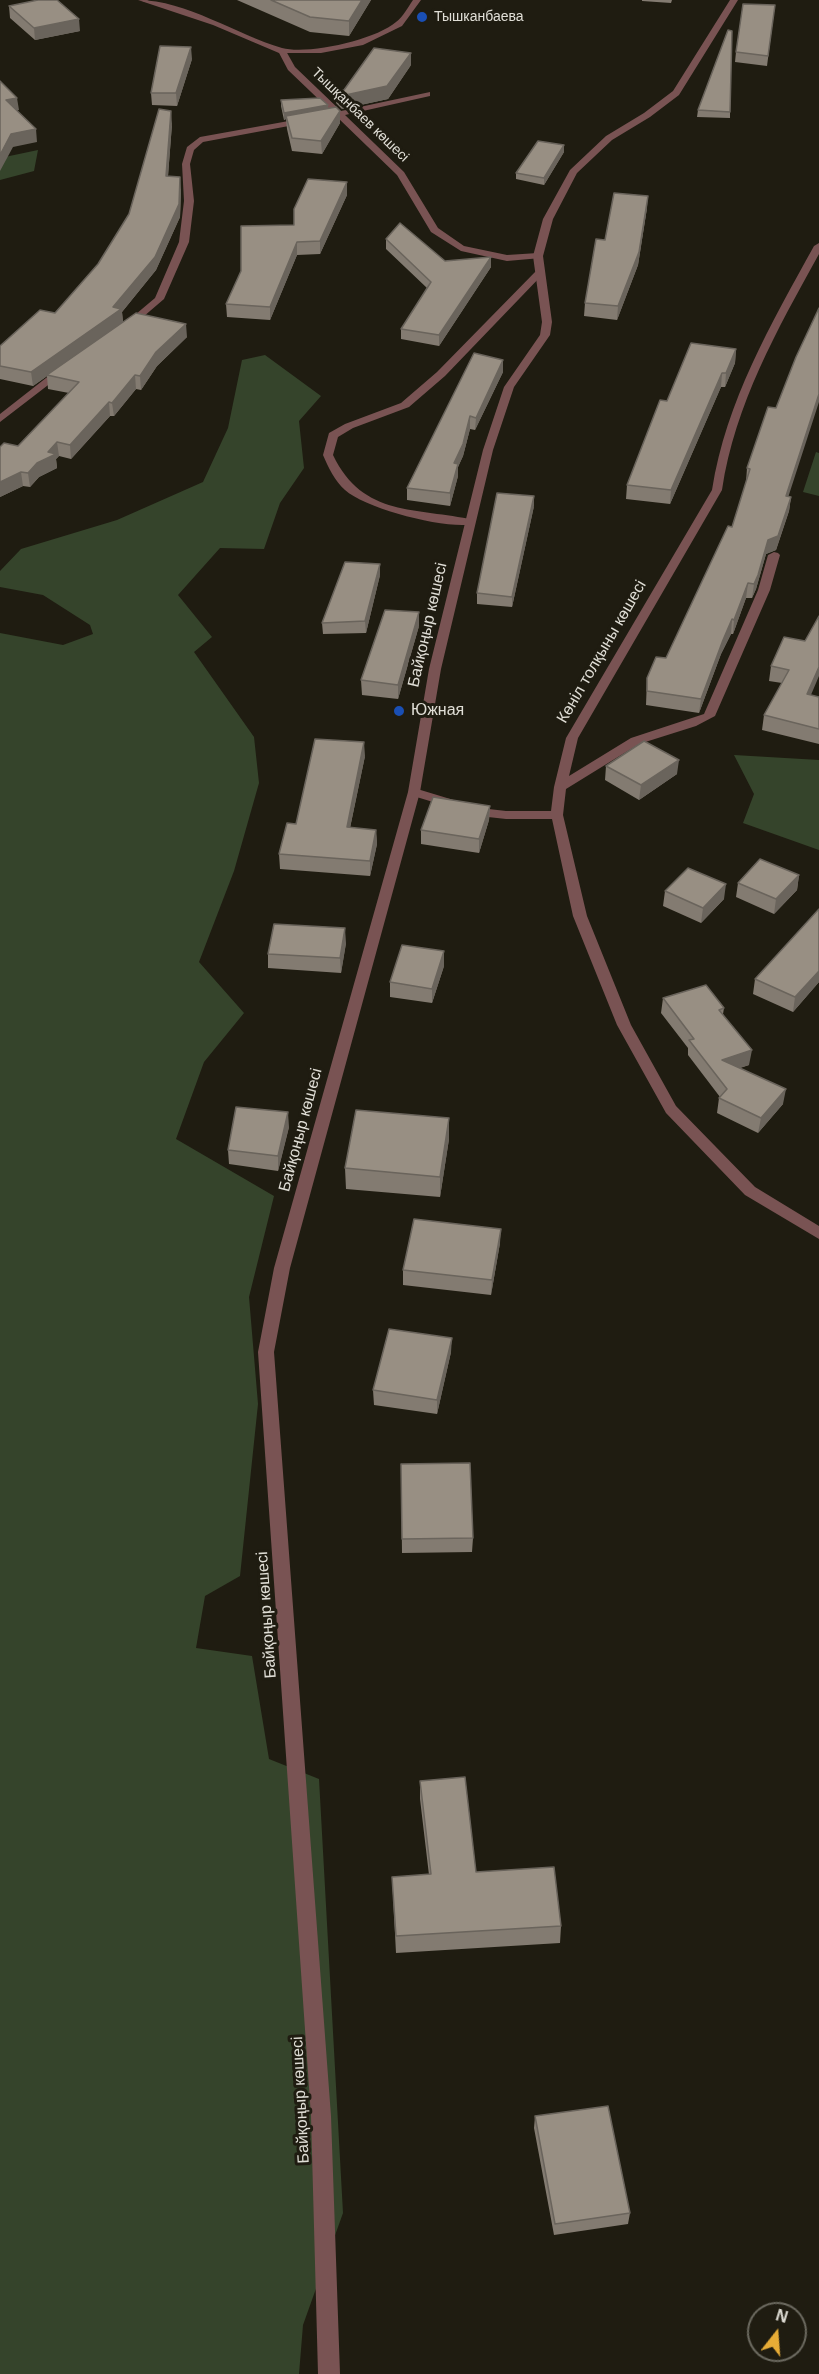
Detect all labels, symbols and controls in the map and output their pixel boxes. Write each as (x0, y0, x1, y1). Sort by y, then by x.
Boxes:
place label: Тышканбаева (434, 9, 524, 25)
marker: Тышканбаева (415, 10, 429, 24)
street label: Тышқанбаев көшесі (308, 64, 412, 166)
street label: Байқоңыр көшесі (404, 561, 452, 689)
street label: Көніл толқыны көшесі (553, 577, 651, 727)
place label: Южная (411, 701, 464, 721)
marker: Южная (392, 704, 406, 718)
street label: Байқоңыр көшесі (275, 1066, 327, 1194)
street label: Байқоңыр көшесі (253, 1551, 281, 1679)
street label: Байқоңыр көшесі (288, 2036, 314, 2164)
north arrow (747, 2302, 807, 2362)
text: N (774, 2306, 790, 2326)

